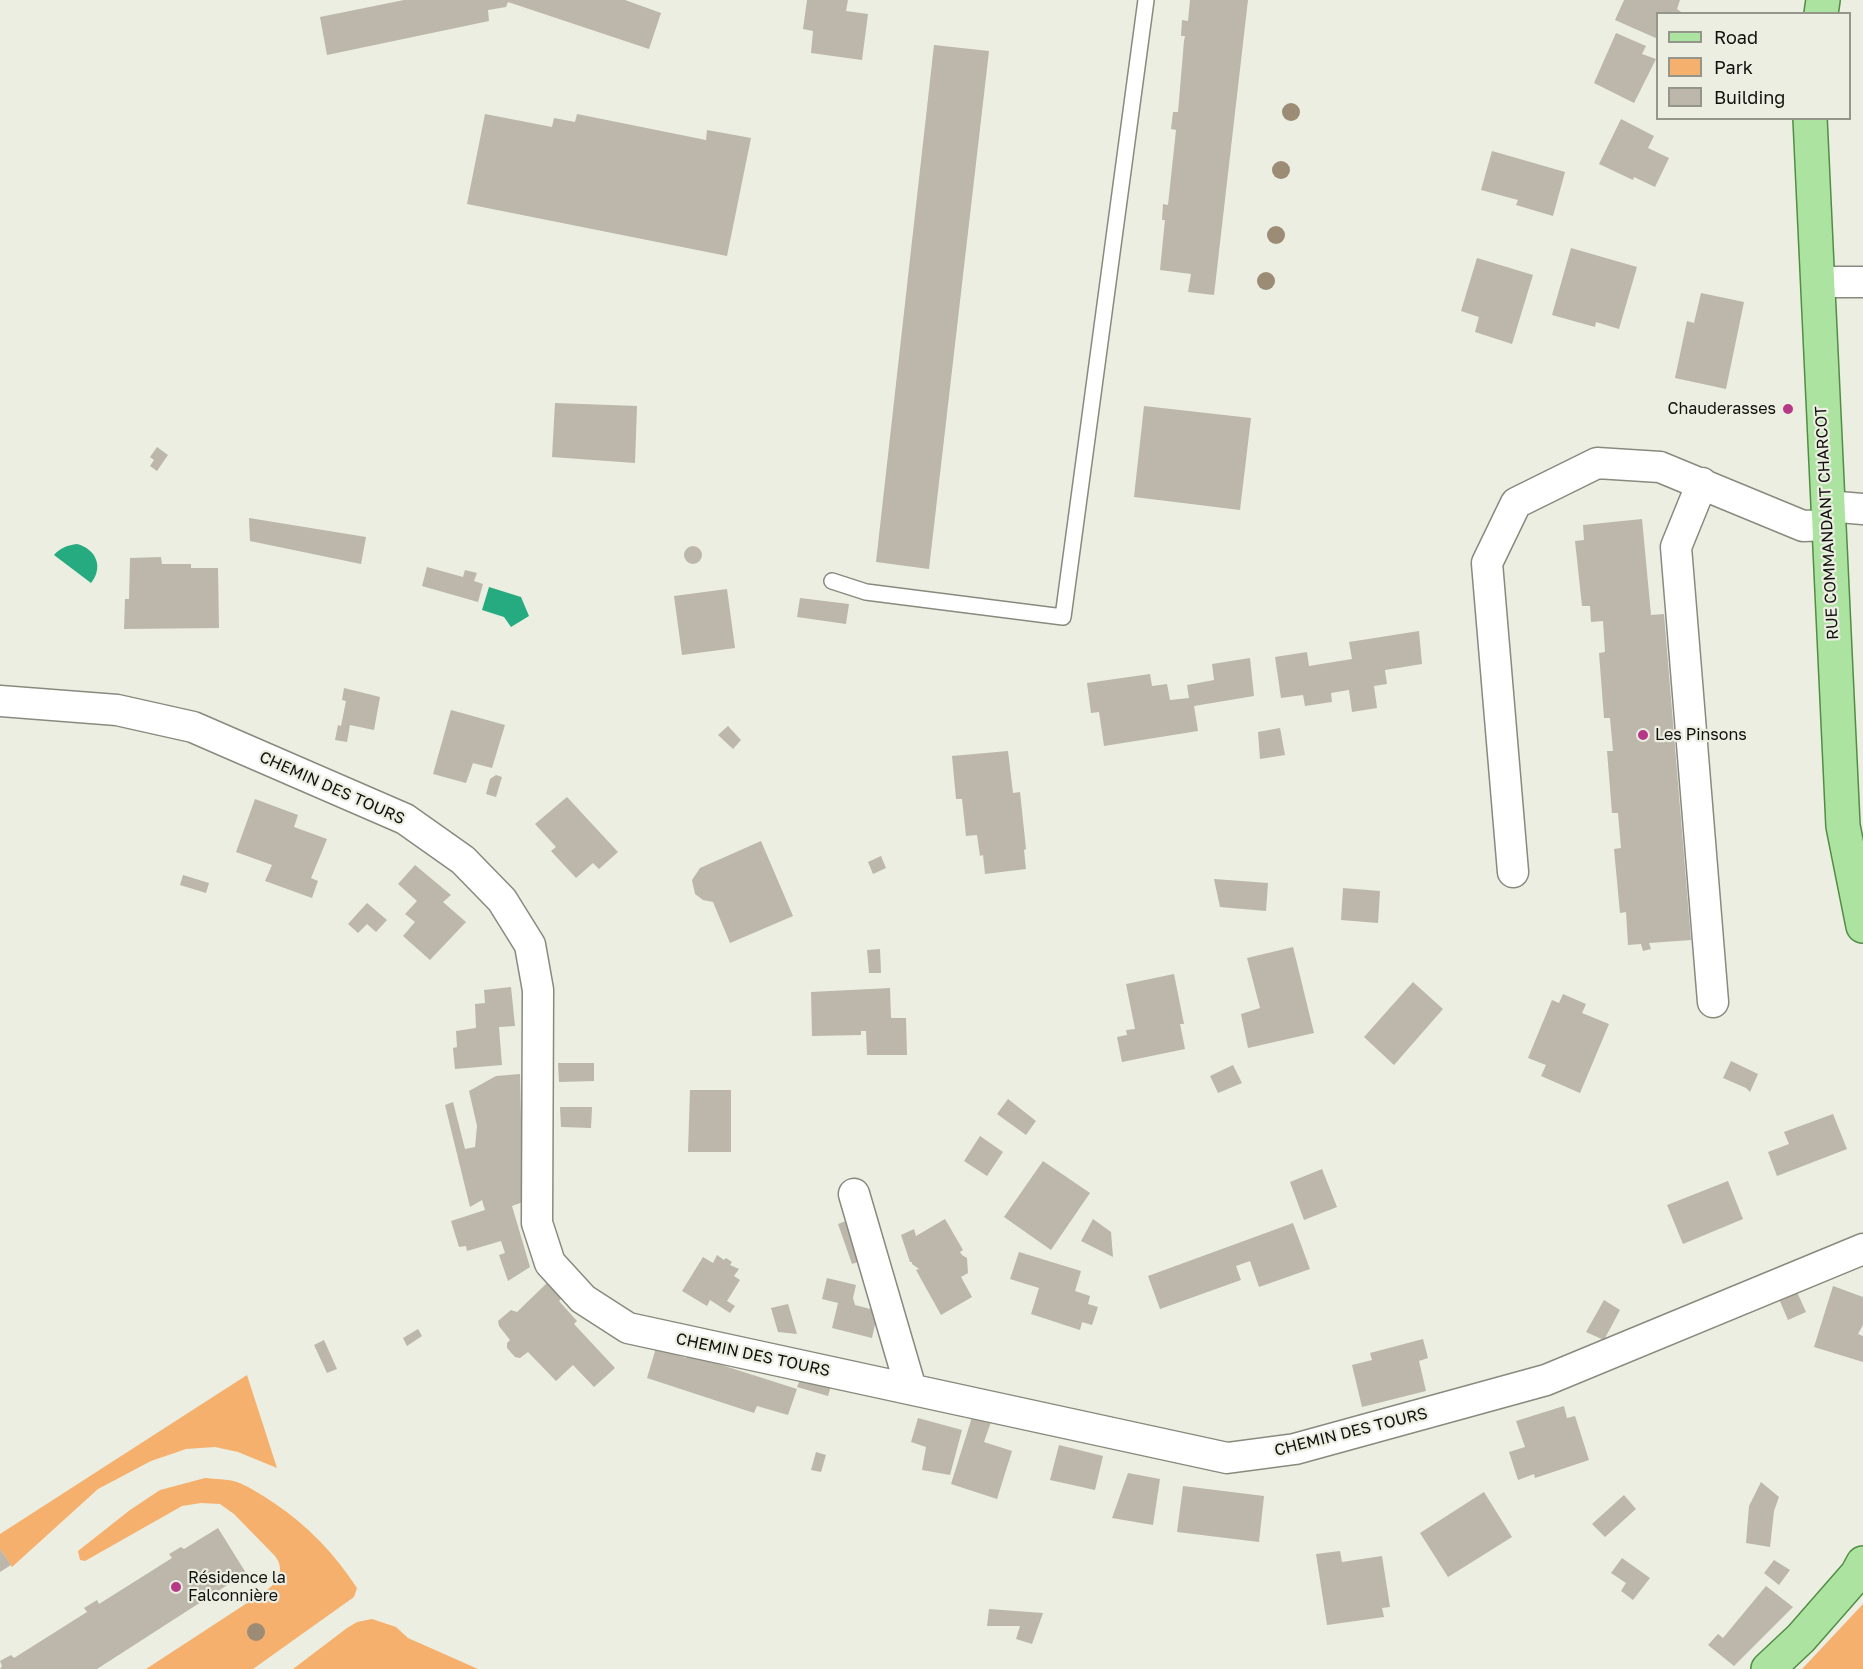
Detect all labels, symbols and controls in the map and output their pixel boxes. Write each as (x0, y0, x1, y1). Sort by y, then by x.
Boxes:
legend (1656, 12, 1851, 120)
text: Road (1714, 26, 1758, 48)
text: Park (1714, 56, 1753, 78)
text: Building (1714, 86, 1785, 108)
place label: Chauderasses (1668, 399, 1776, 419)
marker: Chauderasses (1781, 402, 1795, 416)
street label: RUE COMMANDANT CHARCOT (1811, 406, 1843, 640)
place label: Les Pinsons (1655, 725, 1747, 745)
marker: Les Pinsons (1636, 728, 1650, 742)
street label: CHEMIN DES TOURS (256, 747, 408, 829)
street label: CHEMIN DES TOURS (674, 1329, 832, 1381)
street label: CHEMIN DES TOURS (1272, 1404, 1430, 1460)
place label: Résidence la Falconnière (188, 1568, 286, 1606)
marker: Résidence la Falconnière (169, 1580, 183, 1594)

